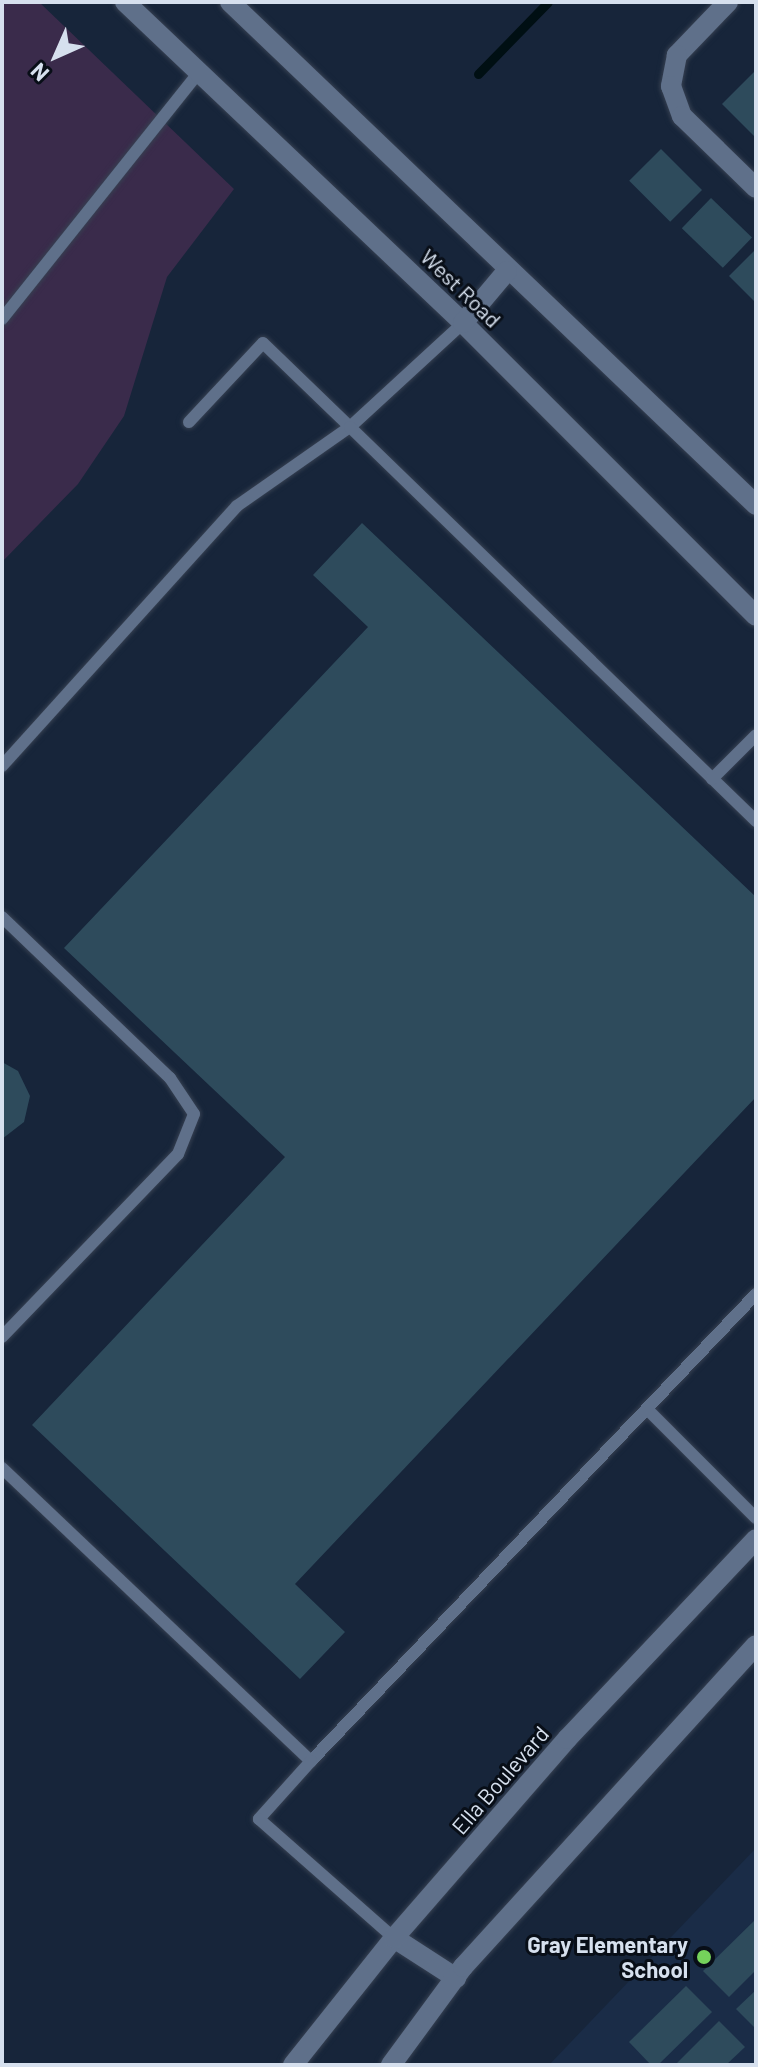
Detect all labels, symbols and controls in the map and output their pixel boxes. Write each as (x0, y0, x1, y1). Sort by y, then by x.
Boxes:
north arrow (16, 16, 96, 96)
text: N (25, 59, 53, 87)
street label: West Road (415, 243, 507, 333)
street label: Ella Boulevard (446, 1721, 554, 1839)
place label: Gray Elementary School (527, 1931, 688, 1982)
marker: Gray Elementary School (695, 1948, 713, 1966)

